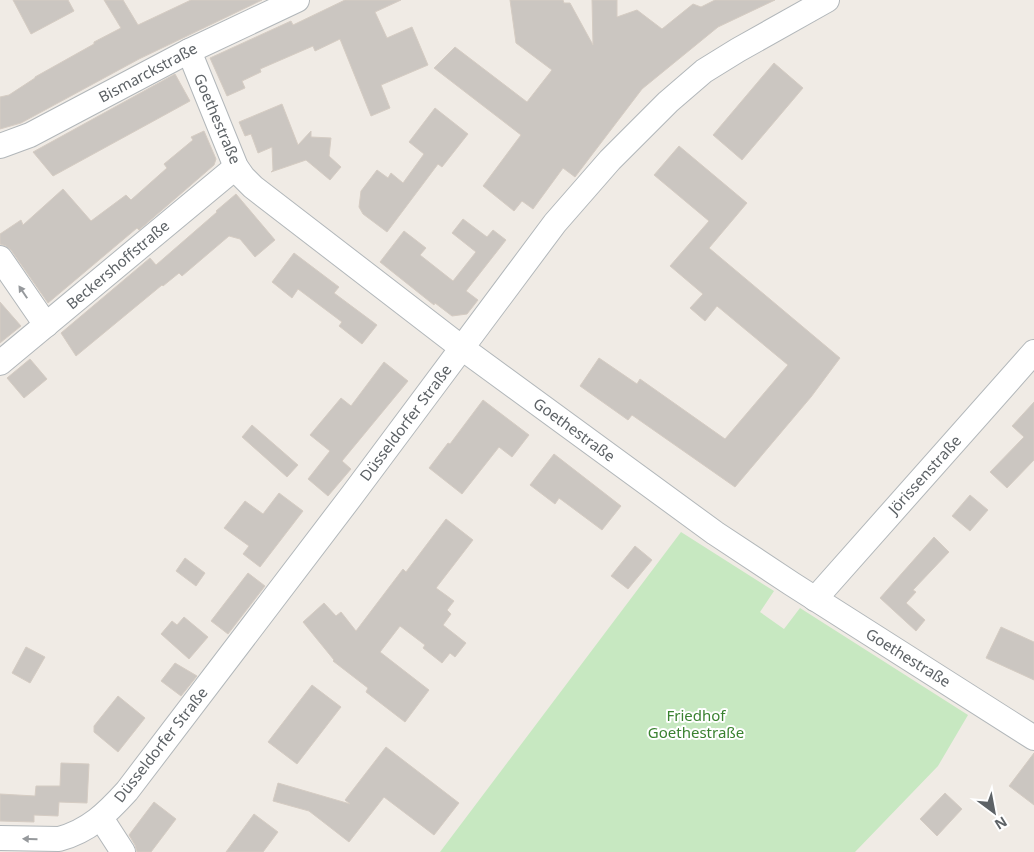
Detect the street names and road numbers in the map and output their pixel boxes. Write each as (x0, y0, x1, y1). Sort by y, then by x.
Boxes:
street label: Bismarckstraße (95, 38, 200, 107)
street label: Goethestraße (190, 70, 246, 167)
street label: Beckershoffstraße (62, 215, 173, 313)
street label: Düsseldorfer Straße (355, 360, 456, 485)
street label: Goethestraße (530, 393, 619, 466)
street label: Jörissenstraße (882, 430, 965, 520)
street label: Goethestraße (862, 623, 955, 691)
street label: Düsseldorfer Straße (109, 683, 212, 806)

